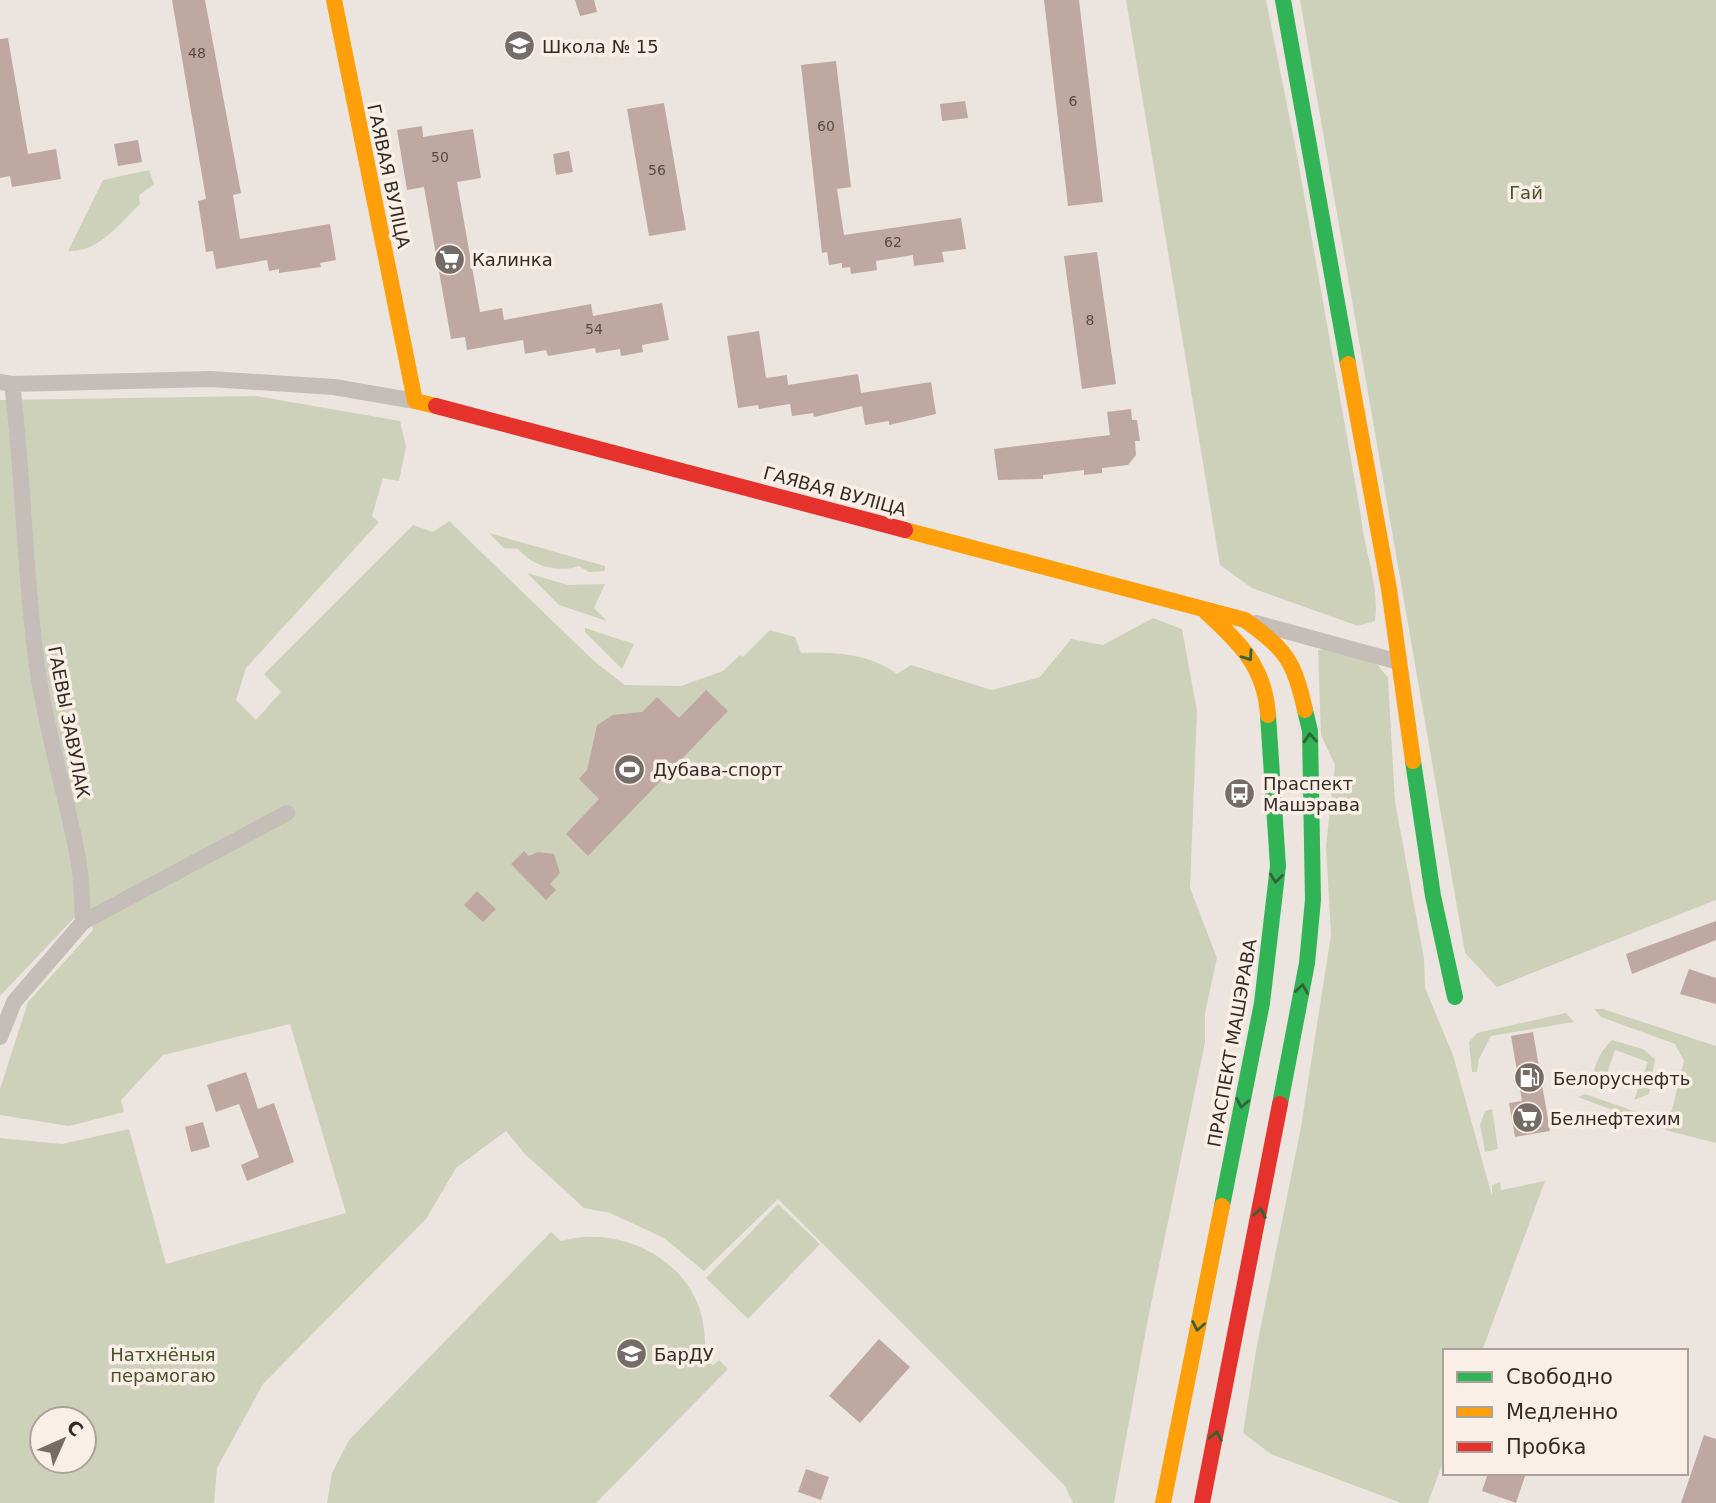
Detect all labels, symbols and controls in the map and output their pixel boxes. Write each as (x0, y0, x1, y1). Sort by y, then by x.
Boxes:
school or university icon: Школа № 15 (502, 29, 536, 63)
place label: Школа № 15 (542, 36, 659, 57)
house number: 48 (188, 45, 206, 61)
house number: 6 (1069, 93, 1078, 109)
street label: ГАЯВАЯ ВУЛІЦА (363, 102, 415, 251)
house number: 60 (817, 118, 835, 134)
house number: 50 (431, 149, 449, 165)
house number: 56 (648, 162, 666, 178)
park label: Гай (1509, 182, 1543, 203)
house number: 62 (884, 234, 902, 250)
supermarket icon: Калинка (432, 242, 466, 276)
place label: Калинка (472, 249, 553, 270)
house number: 8 (1086, 312, 1094, 328)
house number: 54 (585, 321, 603, 337)
street label: ГАЯВАЯ ВУЛІЦА (761, 462, 909, 520)
street label: ГАЕВЫ ЗАВУЛАК (44, 644, 94, 800)
one-way arrow (1240, 648, 1252, 661)
one-way arrow (1303, 732, 1318, 743)
sports icon: Дубава-спорт (613, 752, 647, 786)
place label: Дубава-спорт (653, 759, 783, 780)
place label: Праспект Машэрава (1263, 773, 1360, 815)
bus stop icon: Праспект Машэрава (1223, 776, 1257, 810)
one-way arrow (1269, 872, 1284, 884)
street label: ПРАСПЕКТ МАШЭРАВА (1203, 937, 1261, 1149)
one-way arrow (1294, 983, 1309, 995)
fuel station icon: Белоруснефть (1513, 1061, 1547, 1095)
place label: Белоруснефть (1553, 1068, 1690, 1089)
one-way arrow (1236, 1097, 1251, 1109)
supermarket icon: Белнефтехим (1510, 1101, 1544, 1135)
place label: Белнефтехим (1550, 1108, 1681, 1129)
one-way arrow (1251, 1207, 1266, 1219)
one-way arrow (1192, 1320, 1207, 1332)
school or university icon: БарДУ (614, 1337, 648, 1371)
park label: Натхнёныя перамогаю (110, 1344, 216, 1386)
place label: БарДУ (654, 1344, 714, 1365)
legend (1443, 1349, 1688, 1475)
text: Свободно (1506, 1365, 1613, 1389)
text: Медленно (1506, 1400, 1618, 1424)
north arrow (28, 1405, 98, 1475)
text: С (62, 1415, 88, 1441)
one-way arrow (1207, 1430, 1222, 1442)
text: Пробка (1506, 1435, 1586, 1459)

